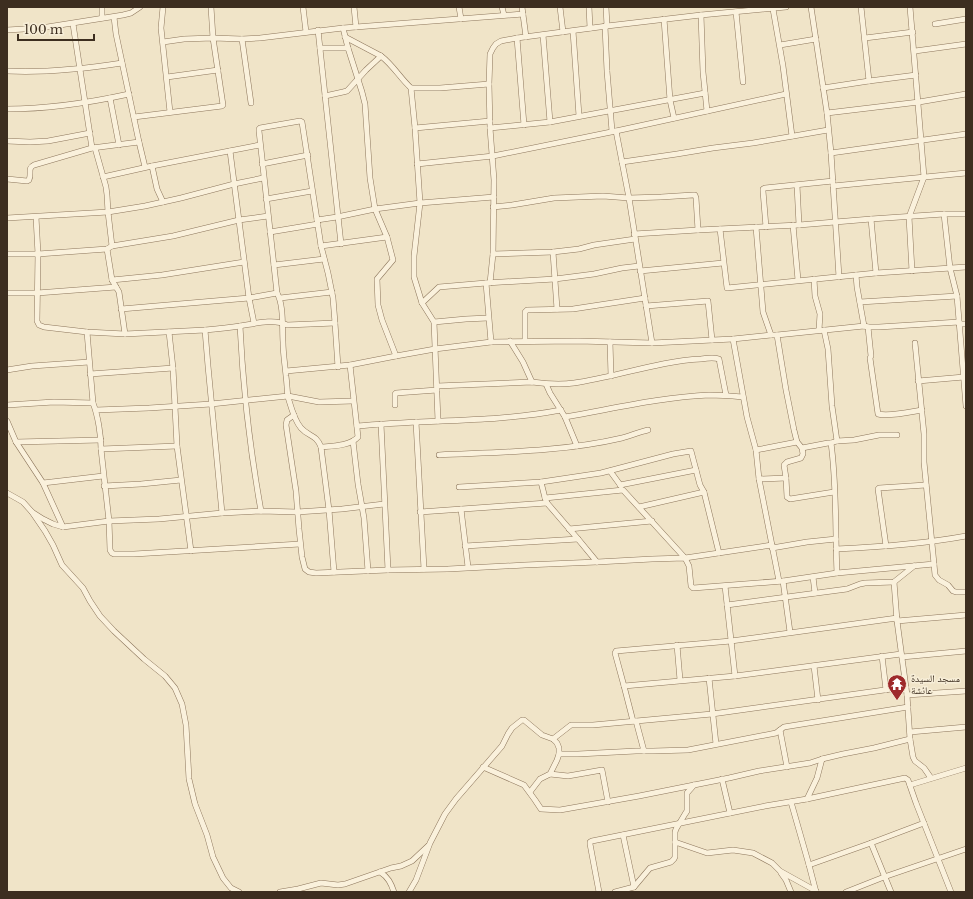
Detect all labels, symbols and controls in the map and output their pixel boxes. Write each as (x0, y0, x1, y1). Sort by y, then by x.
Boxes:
scale bar (18, 16, 94, 42)
text: 100 m (24, 22, 63, 37)
place label: مسجد السيدة عائشة (911, 672, 960, 697)
temple icon: مسجد السيدة عائشة (886, 673, 908, 701)

